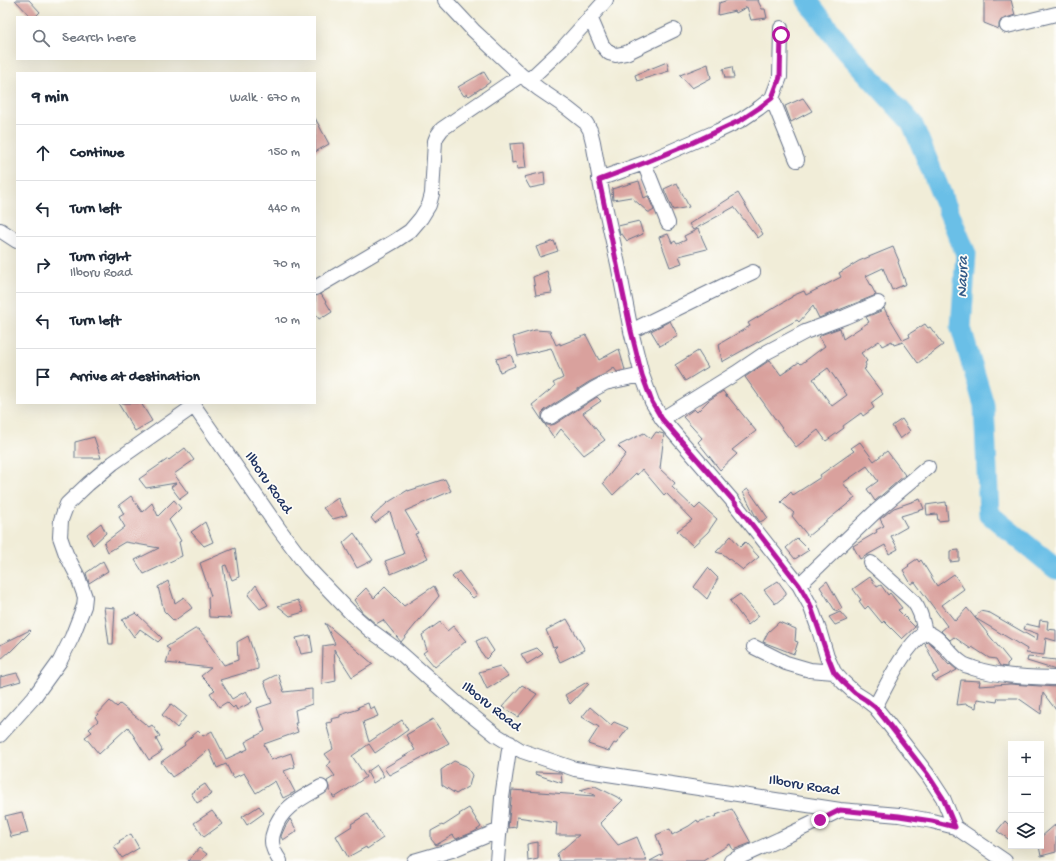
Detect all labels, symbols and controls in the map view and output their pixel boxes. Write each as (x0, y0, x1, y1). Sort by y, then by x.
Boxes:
search box (16, 16, 316, 60)
route start (772, 26, 790, 44)
icon: search (30, 27, 52, 49)
text: Search here (62, 29, 136, 47)
text: 9 min (32, 88, 68, 108)
text: Walk · 670 m (230, 91, 300, 106)
icon: ahead (32, 142, 54, 164)
text: Continue (70, 144, 124, 162)
text: 150 m (268, 145, 300, 160)
icon: left (32, 198, 54, 220)
text: Turn left (70, 200, 121, 218)
text: 440 m (268, 201, 300, 216)
text: Turn right (70, 248, 130, 266)
icon: right (32, 254, 54, 276)
water label: Naura (954, 255, 974, 298)
text: 70 m (274, 257, 300, 272)
text: Ilboru Road (70, 266, 132, 281)
icon: left (32, 310, 54, 332)
text: Turn left (70, 312, 121, 330)
text: 10 m (275, 313, 300, 328)
icon: arrive (32, 366, 54, 388)
text: Arrive at destination (70, 368, 200, 386)
street label: Ilboru Road (240, 449, 297, 518)
street label: Ilboru Road (457, 678, 526, 737)
map controls (1008, 741, 1044, 849)
button: + (1008, 741, 1044, 777)
street label: Ilboru Road (767, 772, 842, 801)
button: − (1008, 777, 1044, 813)
route end (811, 811, 829, 829)
button: layers (1008, 813, 1044, 849)

